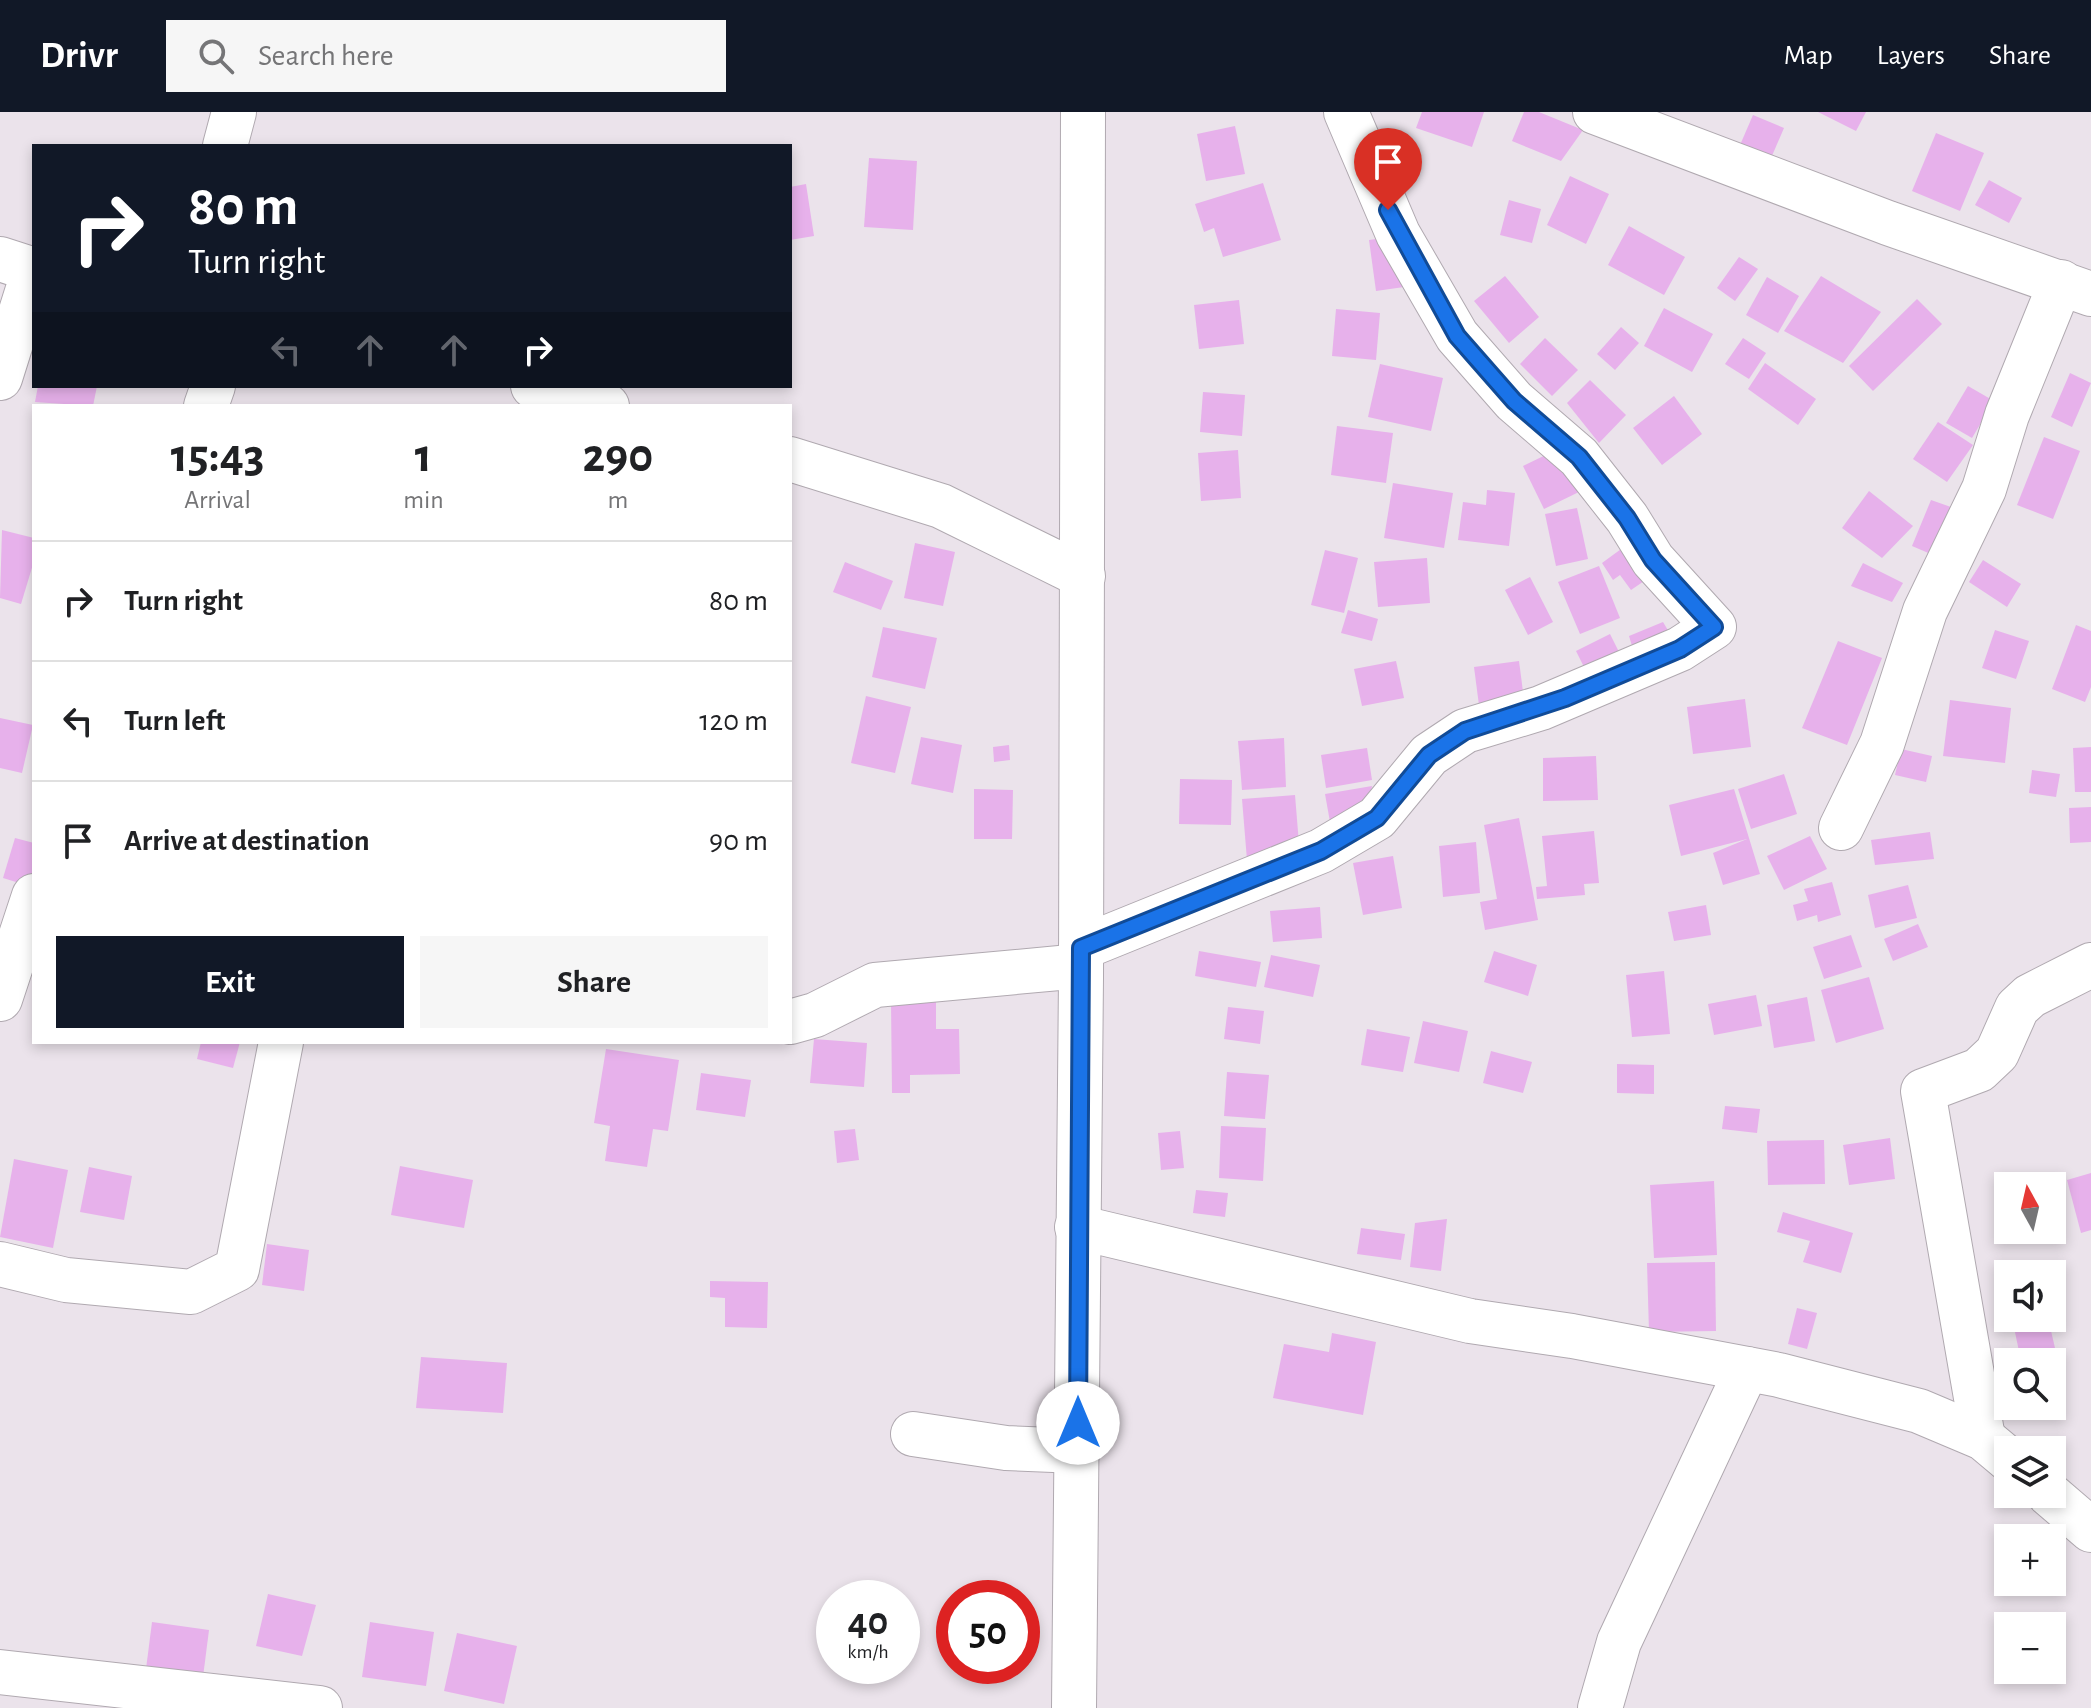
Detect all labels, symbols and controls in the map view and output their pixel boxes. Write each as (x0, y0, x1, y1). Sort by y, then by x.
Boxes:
search box (166, 20, 726, 92)
icon: search (194, 34, 238, 78)
text: Drivr (40, 37, 118, 75)
text: Search here (258, 41, 394, 71)
text: Map (1784, 42, 1833, 70)
text: Layers (1877, 42, 1945, 70)
text: Share (1989, 42, 2051, 70)
pin (1354, 128, 1422, 210)
icon: arrive (1366, 140, 1410, 184)
icon: right (56, 176, 160, 280)
text: 80 m (188, 179, 298, 235)
text: Turn right (188, 244, 325, 280)
icon: left (264, 328, 308, 372)
icon: ahead (348, 328, 392, 372)
icon: ahead (432, 328, 476, 372)
icon: right (516, 328, 560, 372)
text: 15:43 (171, 433, 265, 481)
text: 1 (415, 433, 432, 481)
text: 290 (582, 433, 653, 481)
text: Arrival (184, 487, 251, 513)
text: min (403, 487, 444, 513)
text: m (607, 487, 628, 513)
icon: right (56, 579, 100, 623)
text: Turn right (124, 586, 243, 616)
text: 80 m (709, 586, 768, 616)
icon: left (56, 699, 100, 743)
text: Turn left (124, 706, 225, 736)
text: 120 m (699, 706, 768, 736)
icon: arrive (56, 819, 100, 863)
text: Arrive at destination (124, 826, 370, 856)
text: 90 m (709, 826, 768, 856)
button: Exit (56, 936, 404, 1028)
button: Share (420, 936, 768, 1028)
north arrow (1994, 1172, 2066, 1244)
map controls (1994, 1172, 2066, 1684)
button: sound (1994, 1260, 2066, 1332)
button: search (1994, 1348, 2066, 1420)
position arrow (1036, 1381, 1120, 1465)
button: layers (1994, 1436, 2066, 1508)
button: + (1994, 1524, 2066, 1596)
speed limit sign: 50 (936, 1580, 1040, 1684)
text: 40 (848, 1602, 888, 1642)
button: − (1994, 1612, 2066, 1684)
text: km/h (847, 1642, 889, 1662)

